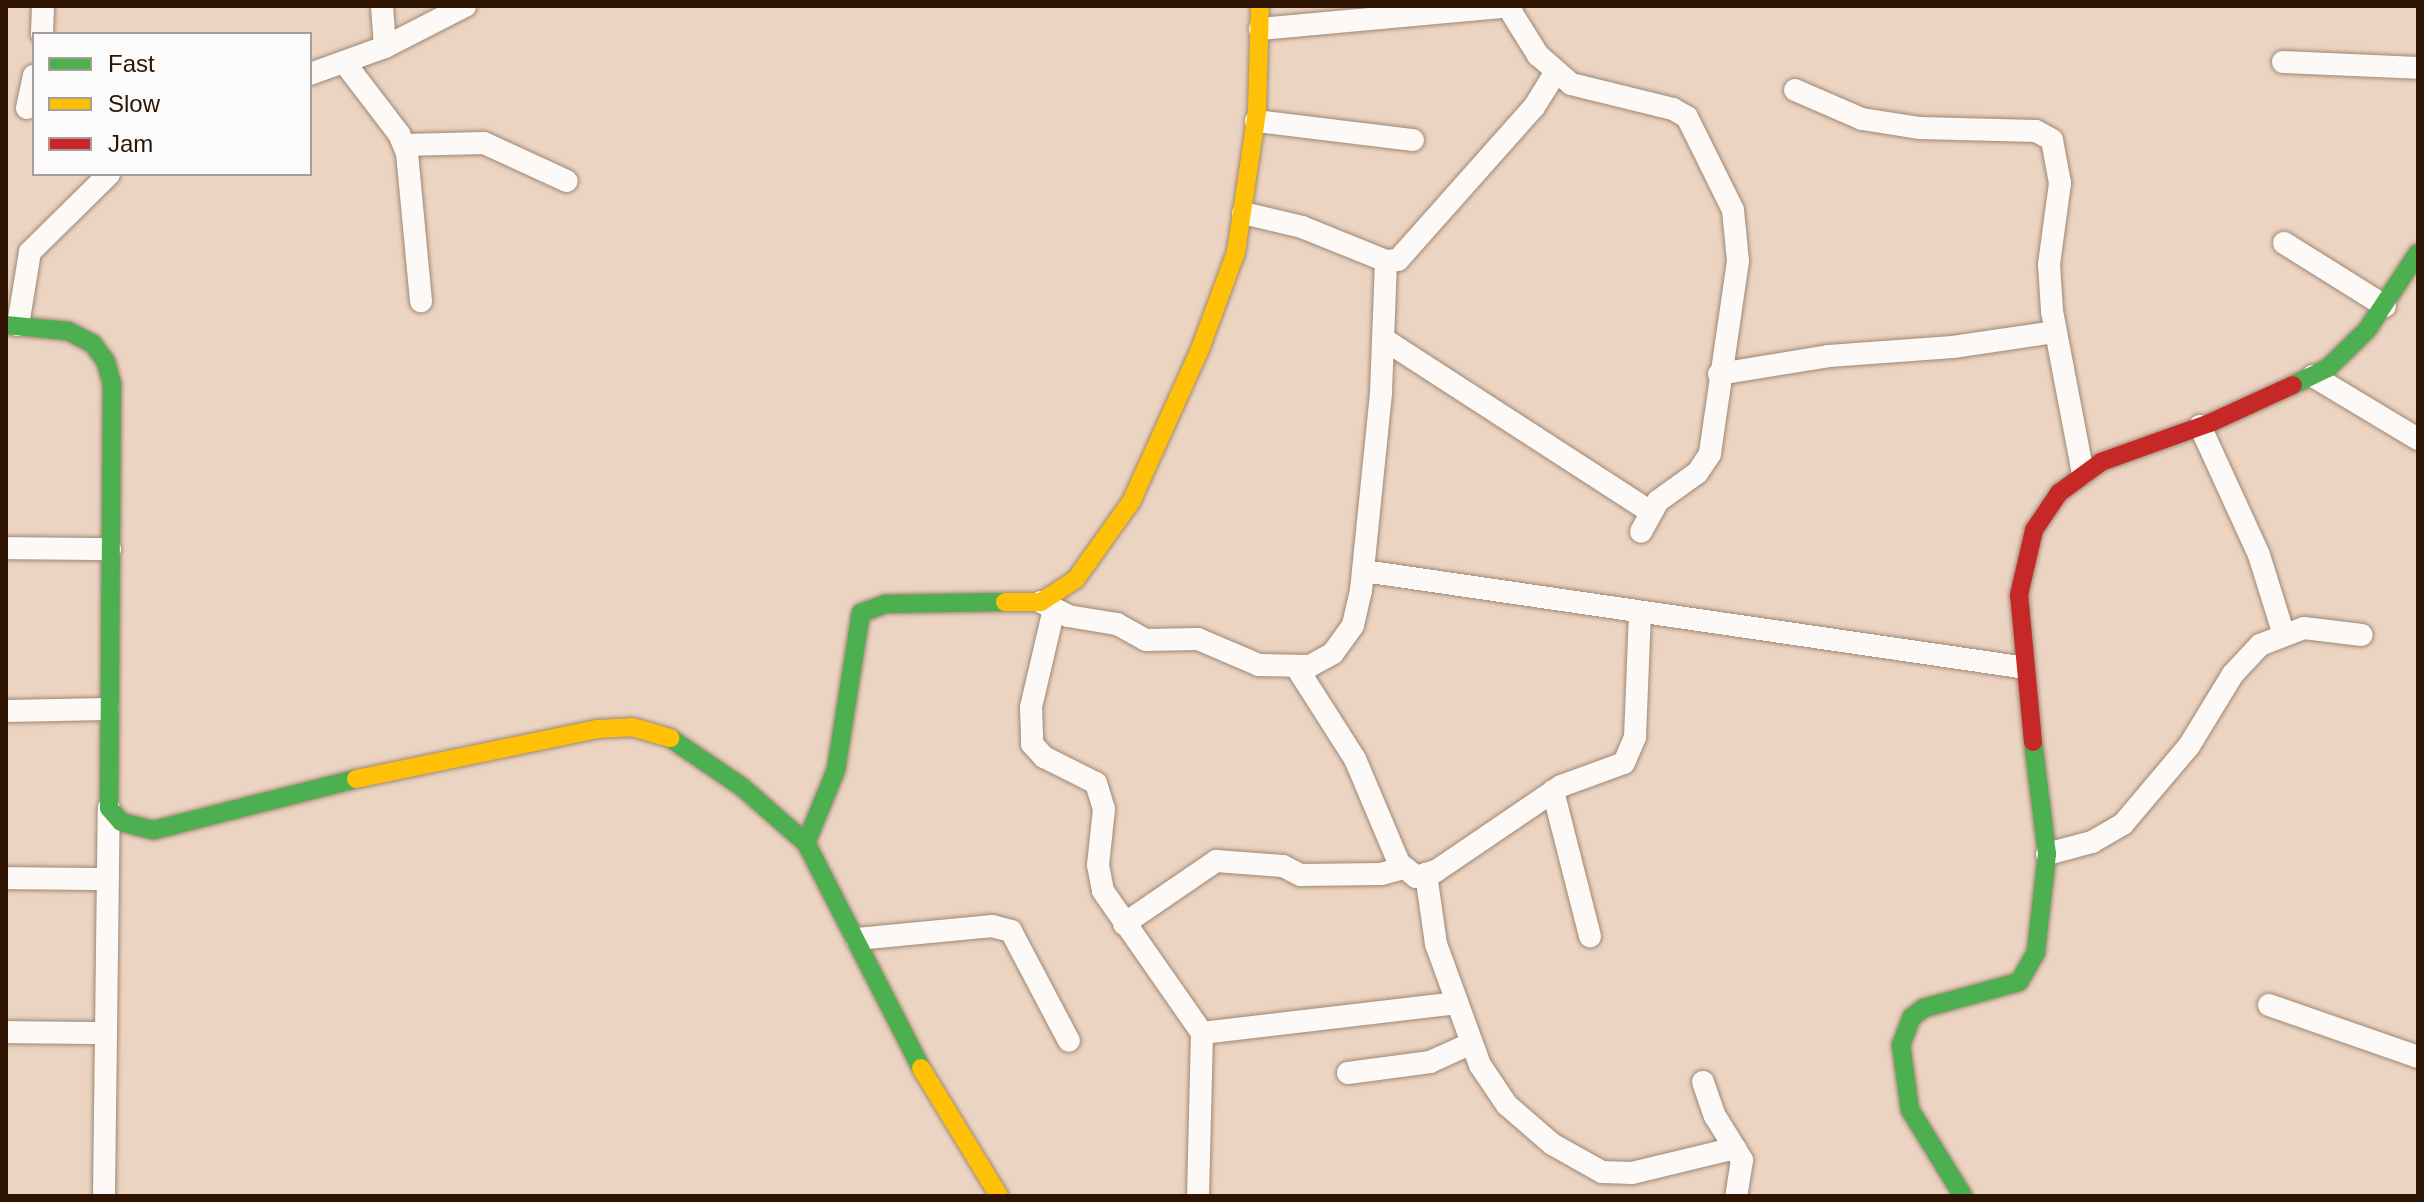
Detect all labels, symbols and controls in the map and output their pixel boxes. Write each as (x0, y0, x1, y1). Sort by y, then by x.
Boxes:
legend (32, 32, 312, 176)
text: Fast (108, 50, 155, 77)
text: Slow (108, 90, 160, 117)
text: Jam (108, 130, 153, 157)

